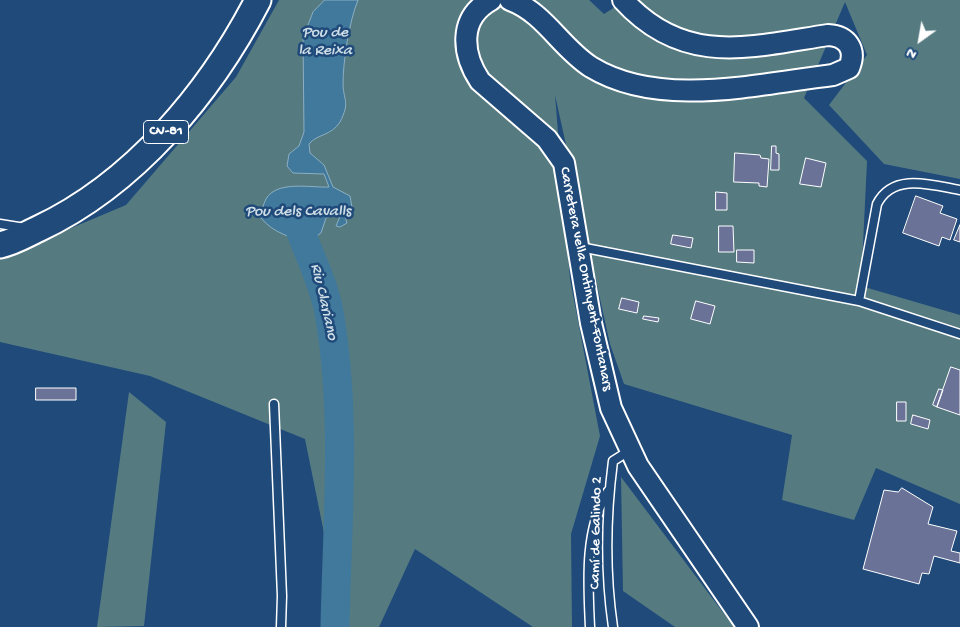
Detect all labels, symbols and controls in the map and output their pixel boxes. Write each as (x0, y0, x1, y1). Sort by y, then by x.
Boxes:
north arrow (895, 15, 945, 65)
water label: Pou de la Reixa (298, 24, 352, 62)
text: N (903, 44, 920, 63)
road number: CV-81 (144, 120, 188, 144)
street label: Carretera vella Ontinyent-Fontanars (554, 165, 616, 393)
water label: Pou dels Cavalls (245, 203, 351, 223)
water label: Riu Clariano (305, 262, 341, 342)
street label: Camí de Galindo 2 (587, 476, 607, 590)

